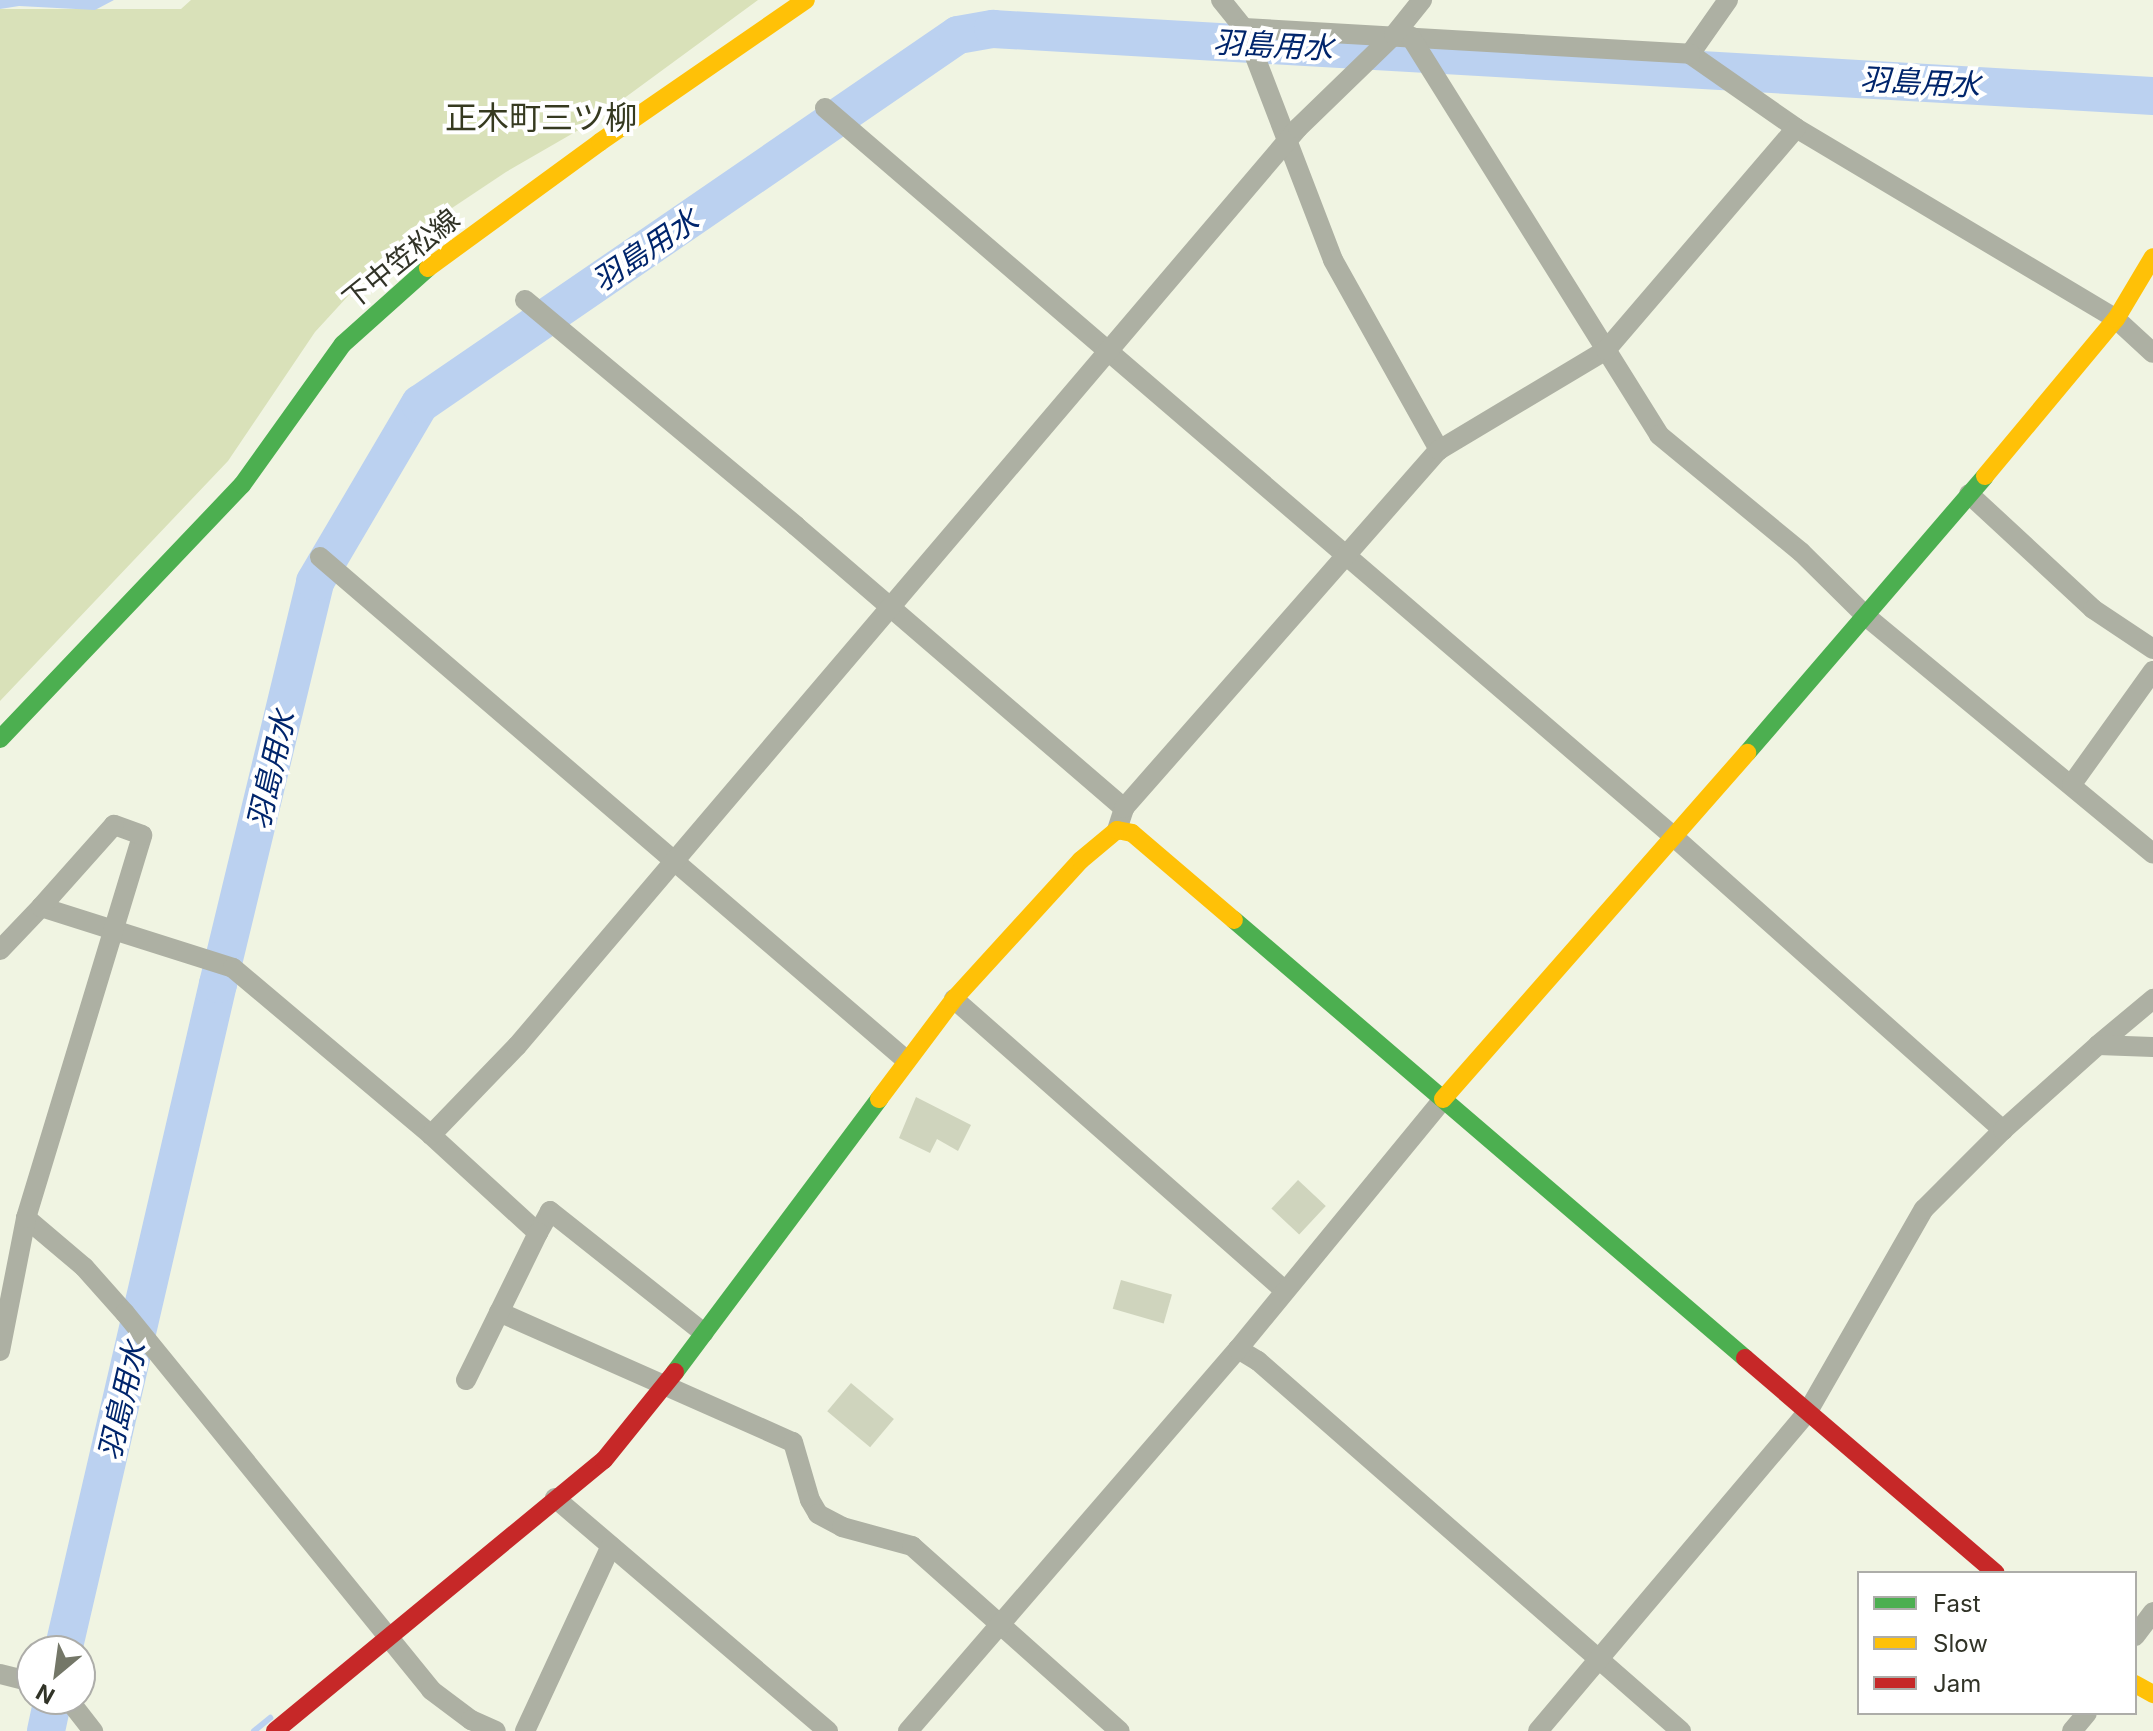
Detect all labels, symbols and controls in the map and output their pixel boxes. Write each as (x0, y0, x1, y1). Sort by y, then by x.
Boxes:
water label: 羽島用水 (1212, 24, 1334, 66)
water label: 羽島用水 (1859, 61, 1981, 103)
district label: 正木町三ツ柳 (445, 99, 637, 137)
street label: 下中笠松線 (336, 202, 466, 316)
water label: 羽島用水 (585, 202, 705, 298)
water label: 羽島用水 (240, 707, 302, 833)
water label: 羽島用水 (91, 1338, 153, 1464)
legend (1857, 1571, 2137, 1715)
text: Fast (1933, 1589, 1981, 1618)
text: Slow (1933, 1629, 1988, 1658)
north arrow (16, 1635, 96, 1715)
text: Jam (1933, 1669, 1981, 1698)
text: N (32, 1679, 59, 1710)

